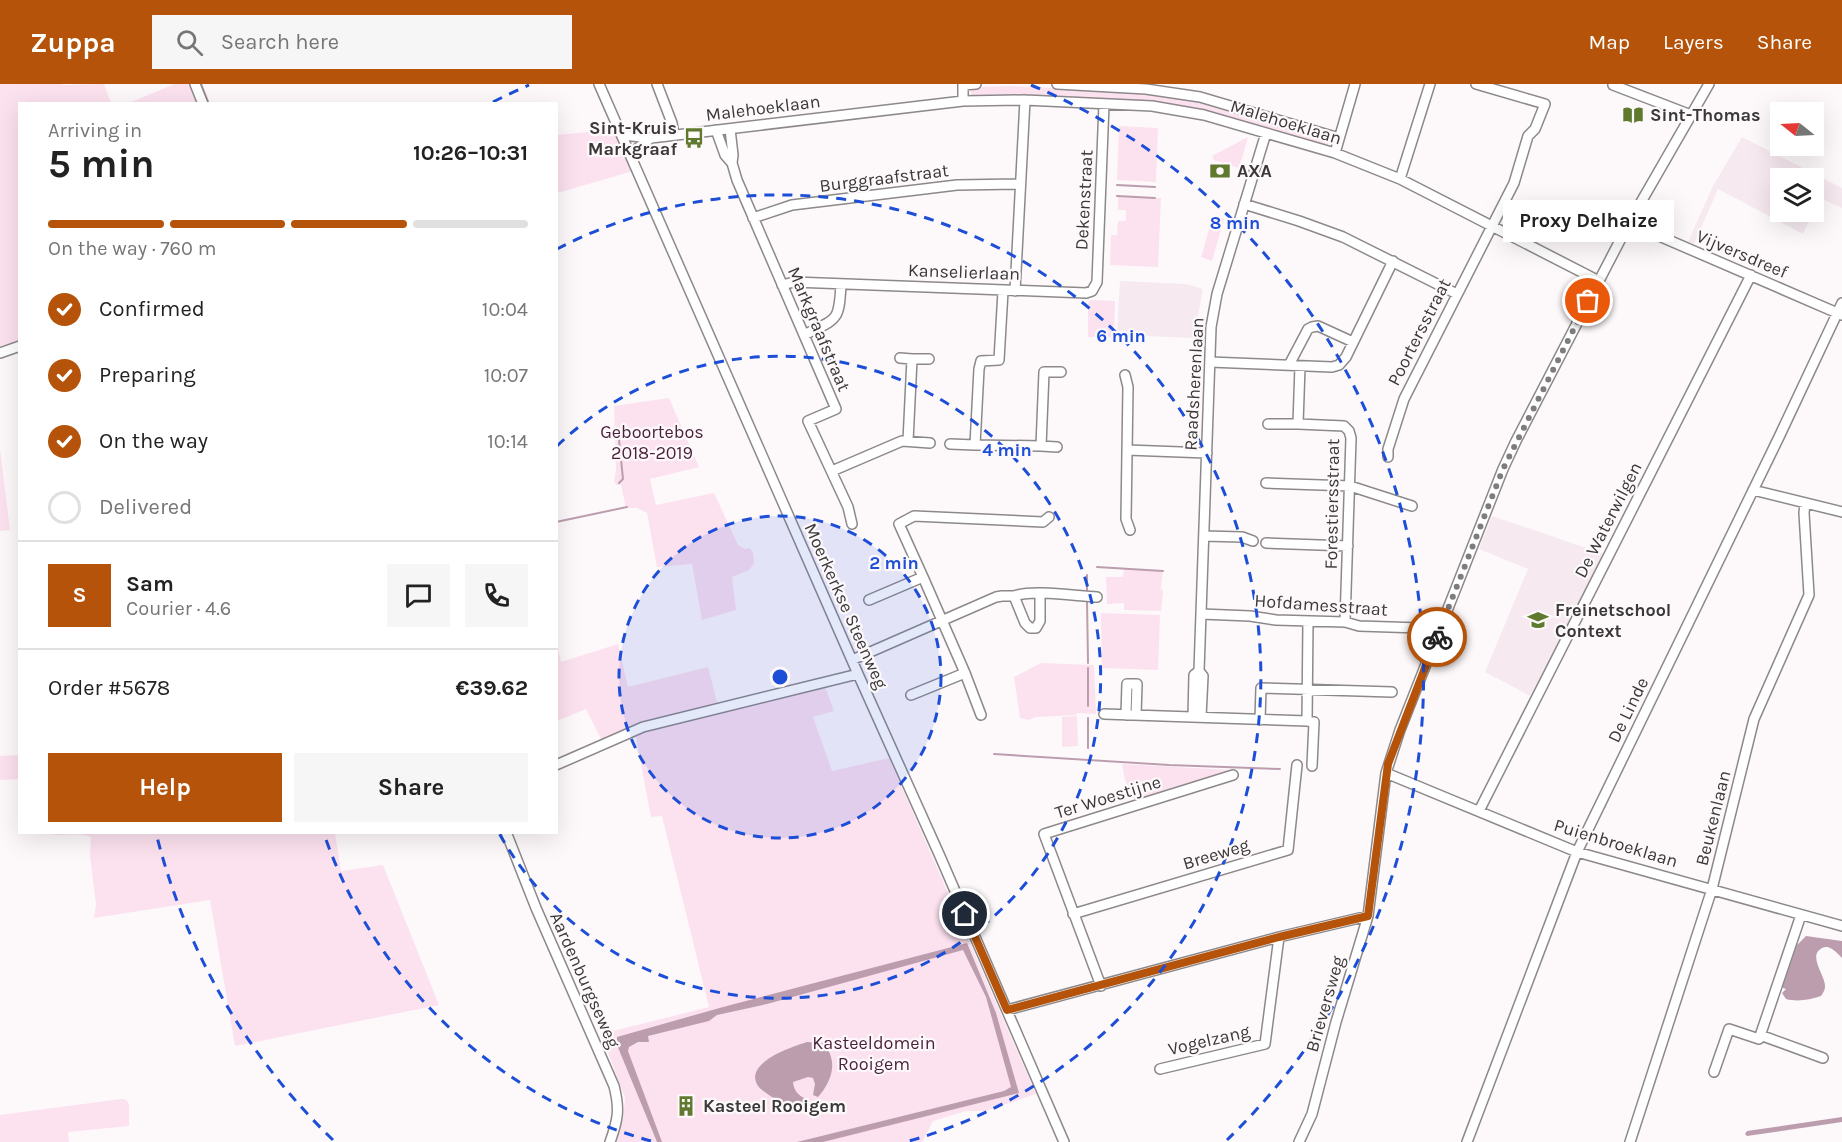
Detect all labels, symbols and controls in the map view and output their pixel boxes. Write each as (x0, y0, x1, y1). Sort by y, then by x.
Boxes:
search box (152, 15, 572, 69)
text: Zuppa (30, 26, 116, 59)
icon: search (173, 26, 206, 59)
text: Search here (221, 29, 339, 55)
text: Map (1588, 30, 1630, 54)
text: Layers (1663, 30, 1724, 54)
text: Share (1757, 30, 1812, 54)
street label: Malehoeklaan (704, 90, 822, 126)
street label: Malehoeklaan (1228, 95, 1344, 149)
north arrow (1770, 102, 1824, 156)
map controls (1770, 102, 1824, 222)
library icon: Sint-Thomas (1621, 103, 1645, 127)
place label: Sint-Thomas (1650, 104, 1761, 126)
place label: Sint-Kruis Markgraaf (588, 117, 677, 160)
text: Arriving in (48, 119, 142, 142)
bus stop icon: Sint-Kruis Markgraaf (682, 126, 706, 150)
text: 10:26–10:31 (413, 140, 528, 166)
text: 5 min (48, 141, 155, 187)
street label: Dekenstraat (1070, 149, 1098, 251)
street label: Burggraafstraat (818, 159, 950, 197)
bank icon: AXA (1208, 159, 1232, 183)
place label: AXA (1237, 160, 1272, 182)
button: layers (1770, 168, 1824, 222)
callout: Proxy Delhaize (1502, 199, 1674, 241)
text: Proxy Delhaize (1519, 209, 1658, 232)
text: 8 min (1210, 212, 1260, 234)
street label: Vijversdreef (1693, 225, 1792, 283)
text: On the way · 760 m (48, 237, 216, 260)
street label: Kanselierlaan (908, 259, 1020, 285)
street label: Markgraafstraat (783, 263, 855, 395)
street label: Poortersstraat (1383, 274, 1456, 389)
pin (1562, 275, 1613, 326)
icon: bag (1571, 284, 1604, 317)
icon: check (48, 293, 81, 326)
text: Confirmed (99, 296, 205, 322)
text: 10:04 (482, 298, 528, 321)
street label: Raadsherenlaan (1180, 317, 1208, 451)
text: 6 min (1096, 325, 1146, 347)
icon: check (48, 359, 81, 392)
text: Preparing (99, 362, 196, 388)
text: 10:07 (484, 364, 528, 387)
park label: Geboortebos 2018-2019 (600, 421, 704, 464)
icon: check (48, 425, 81, 458)
text: On the way (99, 428, 208, 454)
text: 10:14 (487, 430, 528, 453)
street label: Forestiersstraat (1320, 438, 1344, 570)
text: 4 min (982, 439, 1032, 461)
street label: De Waterwilgen (1569, 458, 1647, 582)
text: Delivered (99, 494, 192, 520)
street label: Moerkerkse Steenweg (799, 520, 893, 692)
text: 2 min (869, 552, 919, 574)
button: chat (387, 564, 450, 627)
button: phone (465, 564, 528, 627)
text: Sam (126, 571, 174, 597)
text: S (72, 582, 87, 608)
street label: Hofdamesstraat (1254, 589, 1389, 621)
text: Courier · 4.6 (126, 597, 231, 620)
place label: Freinetschool Context (1555, 599, 1671, 642)
courier (1407, 607, 1467, 667)
school or university icon: Freinetschool Context (1526, 608, 1550, 632)
icon: bike (1421, 621, 1454, 654)
centre of rings (770, 667, 790, 687)
street label: De Linde (1603, 674, 1653, 746)
text: Order #5678 (48, 675, 170, 701)
text: €39.62 (456, 675, 528, 701)
button: Help (48, 753, 282, 822)
button: Share (294, 753, 528, 822)
street label: Beukenlaan (1691, 768, 1735, 868)
street label: Ter Woestijne (1052, 770, 1164, 824)
street label: Puienbroeklaan (1551, 814, 1681, 872)
street label: Breeweg (1180, 833, 1252, 875)
pin (939, 888, 990, 939)
icon: home (948, 897, 981, 930)
street label: Aardenburgseweg (545, 909, 625, 1051)
street label: Brieversweg (1301, 953, 1349, 1055)
street label: Vogelzang (1166, 1020, 1252, 1060)
park label: Kasteeldomein Rooigem (812, 1032, 936, 1075)
building icon: Kasteel Rooigem (674, 1094, 698, 1118)
place label: Kasteel Rooigem (703, 1095, 846, 1117)

